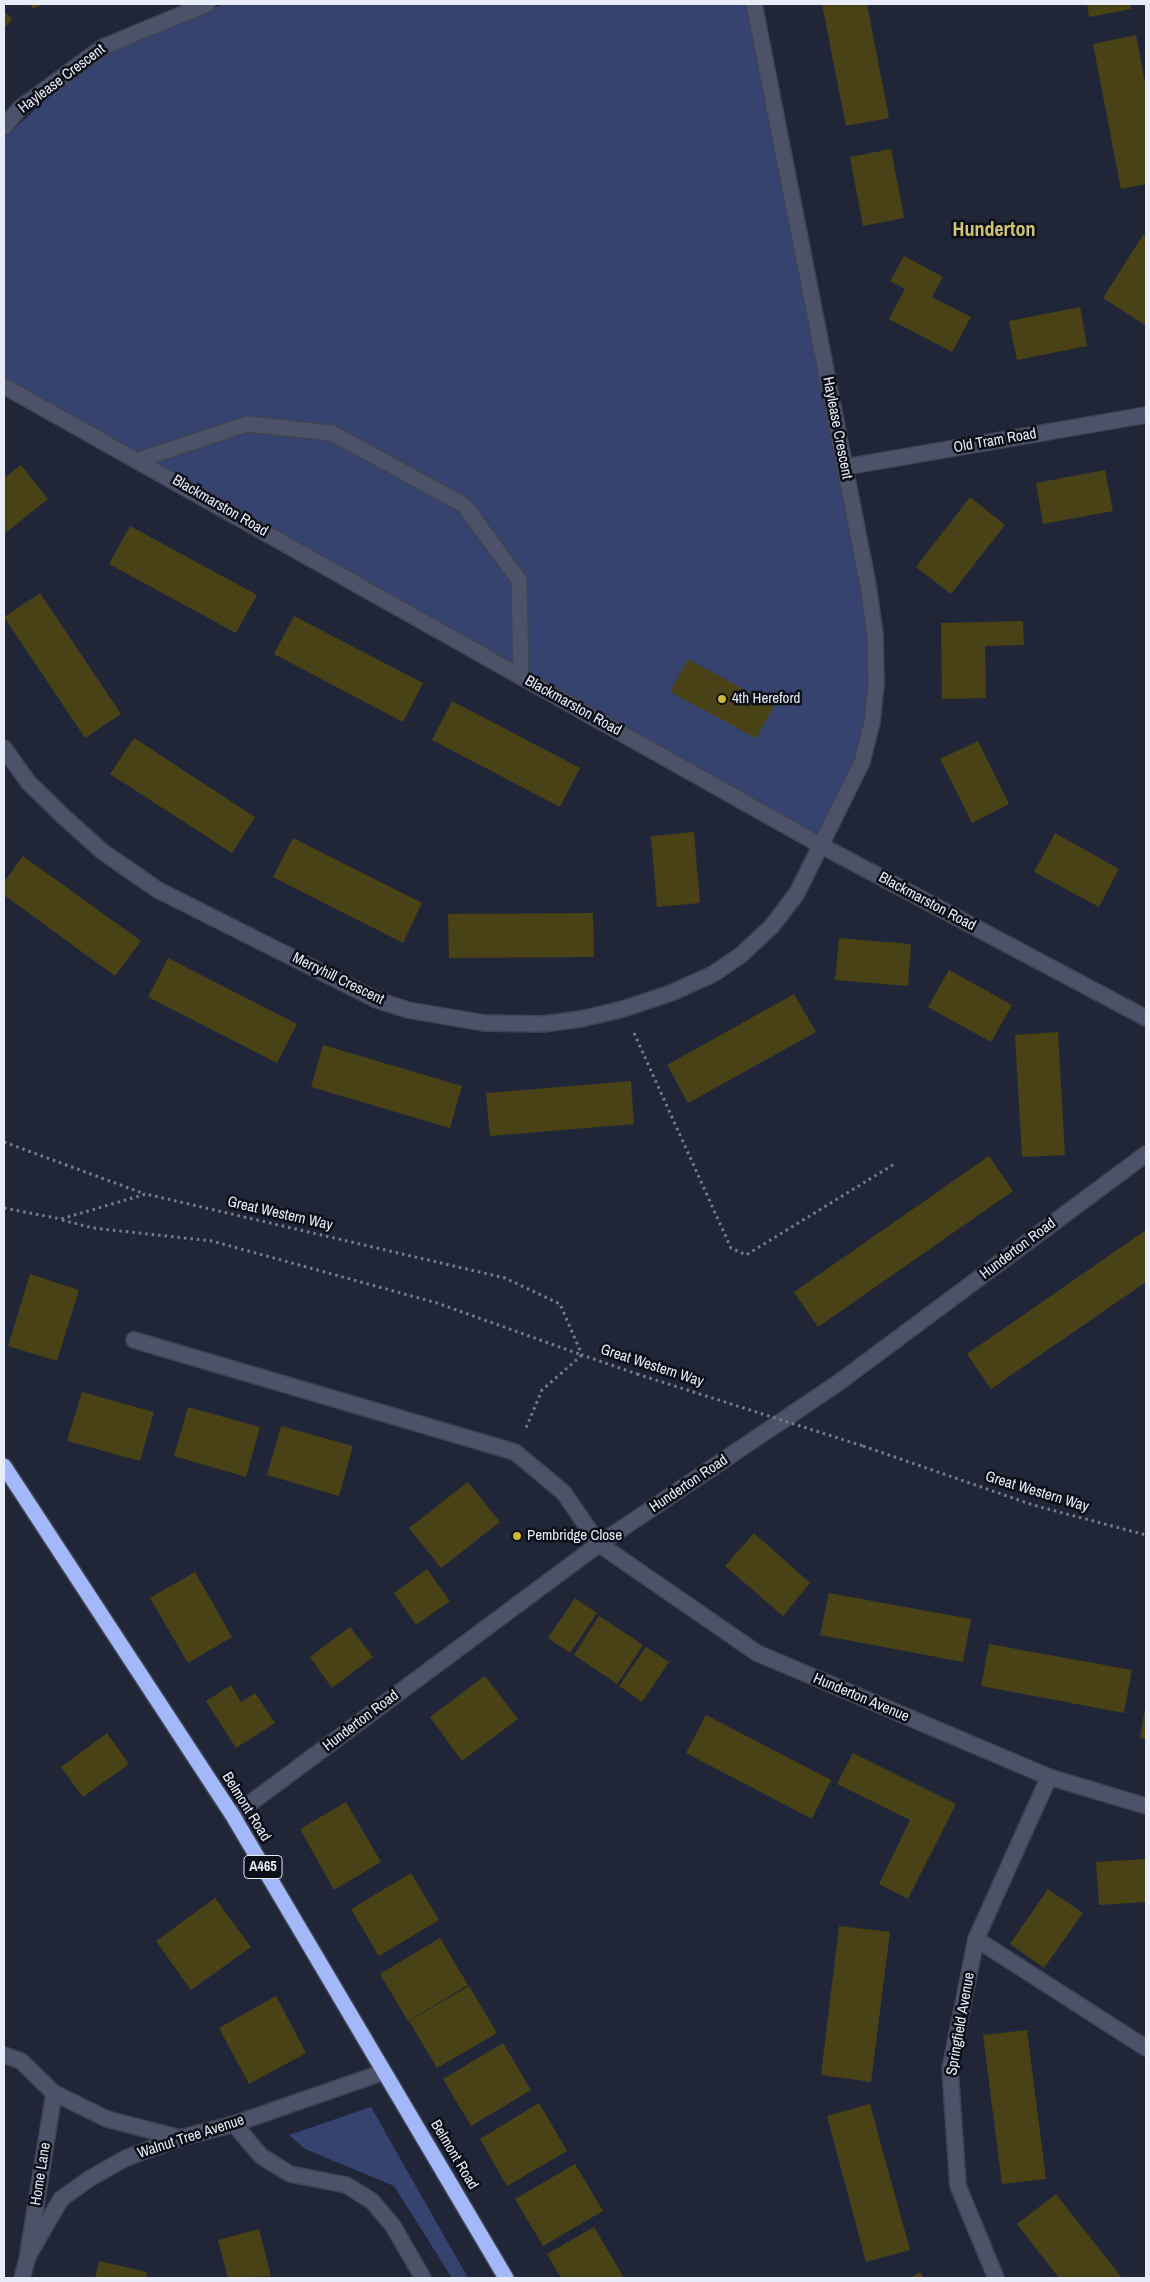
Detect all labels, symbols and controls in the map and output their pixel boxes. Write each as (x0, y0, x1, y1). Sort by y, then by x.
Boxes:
street label: Haylease Crescent (15, 41, 109, 117)
district label: Hunderton (953, 219, 1035, 243)
street label: Haylease Crescent (818, 375, 856, 481)
street label: Old Tram Road (952, 425, 1038, 457)
street label: Blackmarston Road (169, 471, 271, 541)
street label: Blackmarston Road (522, 672, 624, 740)
place label: 4th Hereford (732, 690, 800, 708)
marker: 4th Hereford (716, 693, 728, 705)
street label: Blackmarston Road (875, 869, 979, 935)
street label: Merryhill Crescent (289, 949, 387, 1009)
street label: Great Western Way (226, 1193, 334, 1235)
street label: Hunderton Road (977, 1215, 1059, 1283)
street label: Great Western Way (598, 1341, 706, 1391)
street label: Hunderton Road (647, 1451, 731, 1517)
street label: Great Western Way (983, 1468, 1091, 1516)
place label: Pembridge Close (527, 1527, 622, 1545)
marker: Pembridge Close (511, 1530, 523, 1542)
street label: Hunderton Avenue (810, 1670, 912, 1726)
street label: Hunderton Road (320, 1687, 402, 1755)
street label: Belmont Road (218, 1769, 274, 1845)
road number: A465 (244, 1855, 282, 1878)
street label: Springfield Avenue (943, 1971, 979, 2077)
street label: Walnut Tree Avenue (135, 2111, 247, 2163)
street label: Belmont Road (426, 2117, 482, 2193)
street label: Home Lane (27, 2141, 55, 2207)

